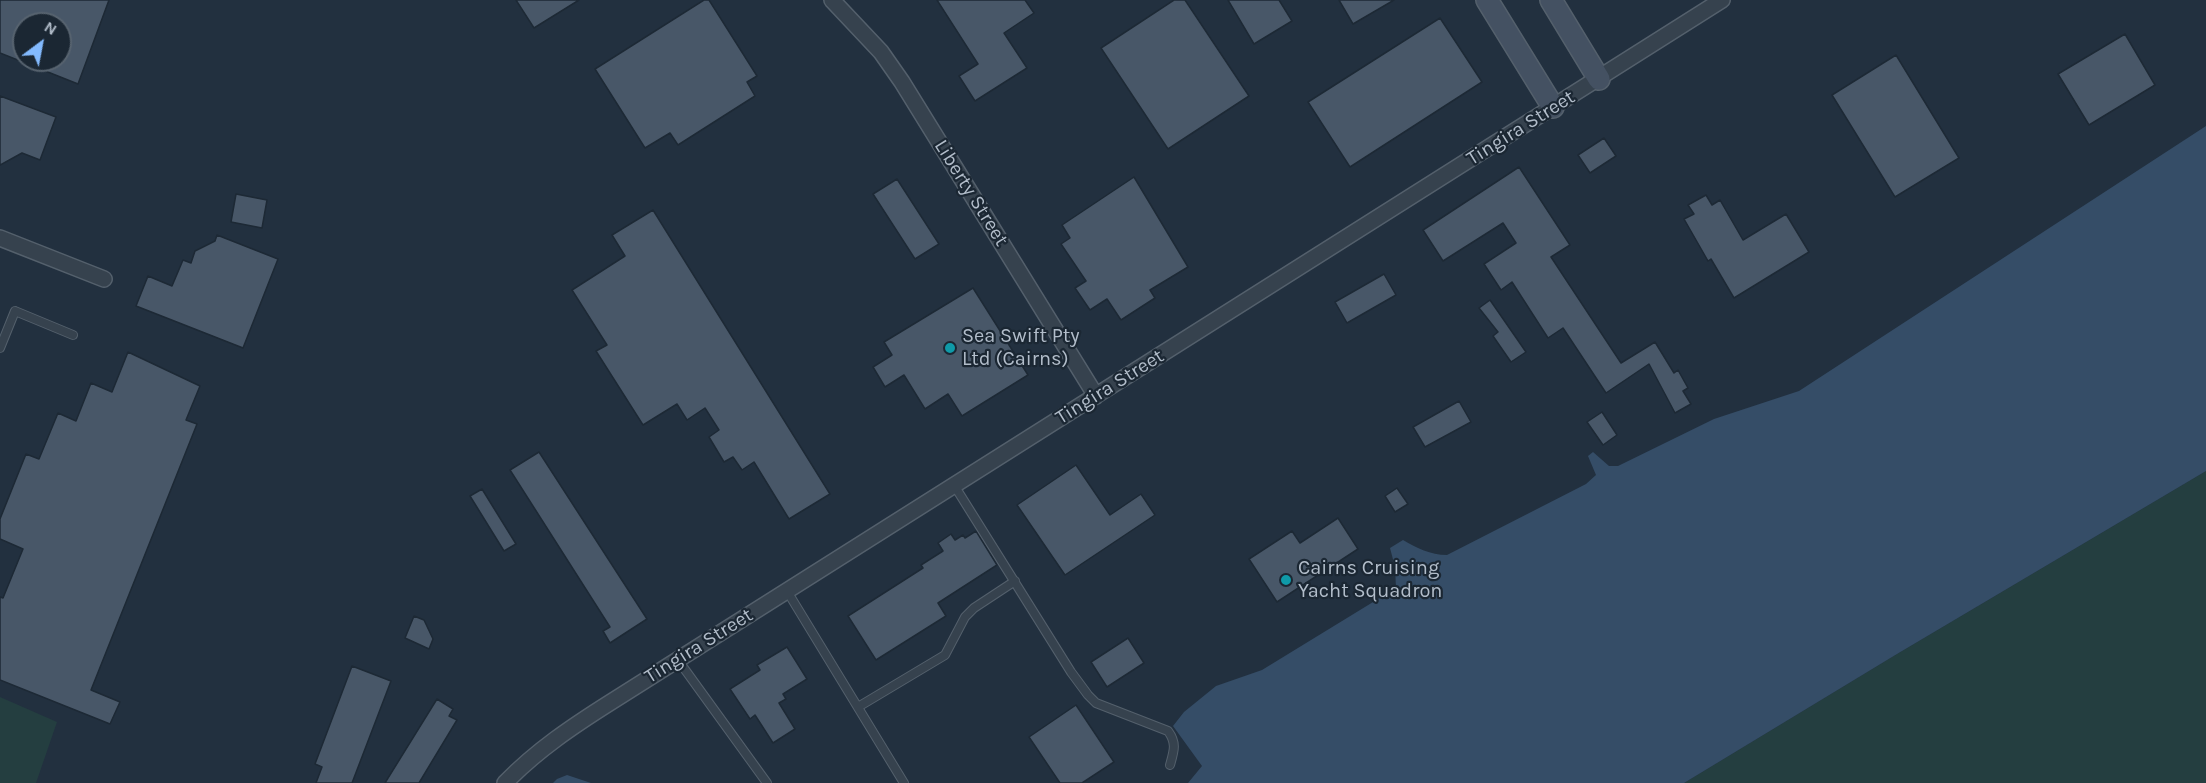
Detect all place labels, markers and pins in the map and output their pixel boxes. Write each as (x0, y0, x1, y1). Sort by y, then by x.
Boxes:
place label: Sea Swift Pty Ltd (Cairns) (962, 324, 1080, 371)
marker: Sea Swift Pty Ltd (Cairns) (943, 341, 957, 355)
place label: Cairns Cruising Yacht Squadron (1298, 556, 1442, 603)
marker: Cairns Cruising Yacht Squadron (1279, 573, 1293, 587)

